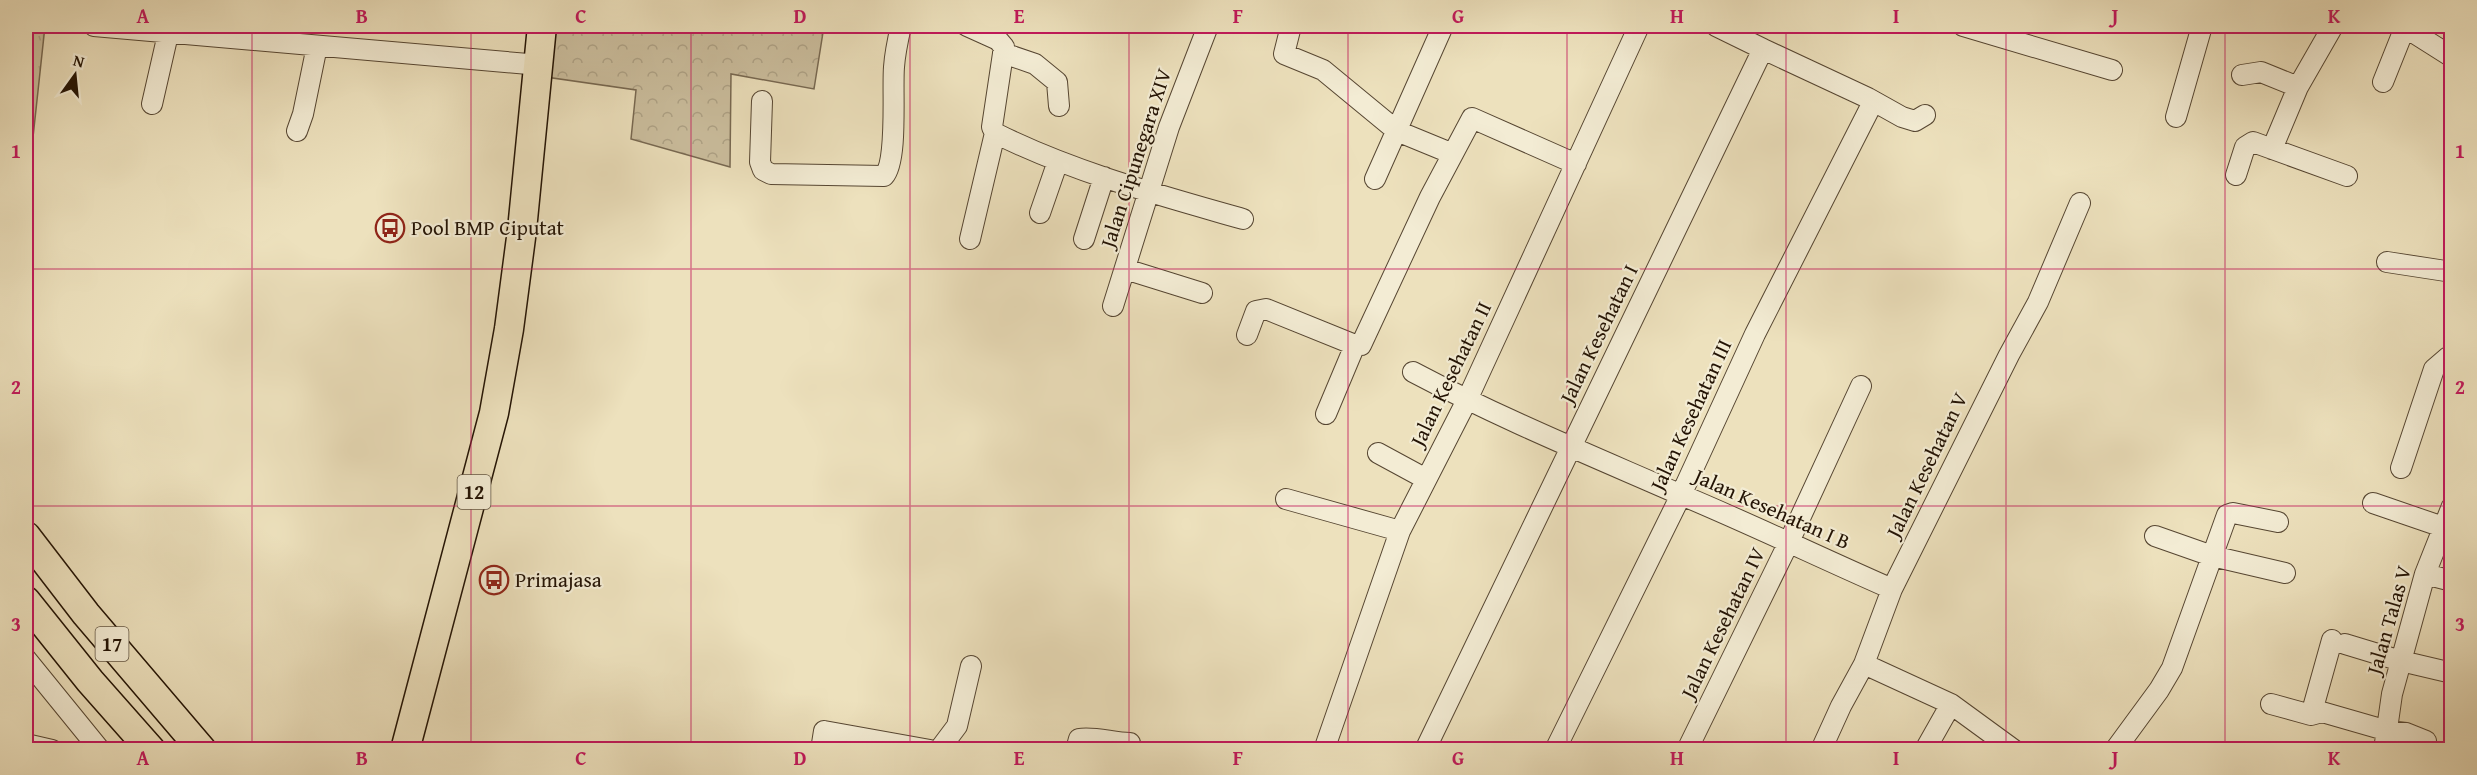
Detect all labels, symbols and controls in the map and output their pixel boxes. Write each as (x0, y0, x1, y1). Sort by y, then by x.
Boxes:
text: A (137, 1, 150, 30)
text: B (356, 1, 368, 30)
text: C (575, 1, 587, 30)
text: D (793, 1, 807, 30)
text: E (1014, 1, 1025, 30)
text: F (1233, 1, 1243, 30)
text: G (1452, 1, 1464, 30)
text: H (1670, 1, 1684, 30)
text: I (1893, 1, 1899, 30)
text: J (2109, 1, 2119, 30)
text: K (2328, 1, 2341, 30)
north arrow (45, 45, 105, 105)
text: N (71, 48, 87, 74)
street label: Jalan Cipunegara XIV (1091, 64, 1179, 254)
text: 1 (11, 136, 21, 165)
text: 1 (2455, 136, 2465, 165)
bus stop icon: Pool BMP Ciputat (374, 212, 406, 244)
place label: Pool BMP Ciputat (411, 212, 565, 243)
street label: Jalan Kesehatan I (1550, 259, 1646, 411)
street label: Jalan Kesehatan II (1401, 296, 1499, 454)
street label: Jalan Kesehatan III (1641, 334, 1739, 498)
text: 2 (11, 372, 21, 401)
text: 2 (2455, 372, 2465, 401)
street label: Jalan Kesehatan V (1877, 387, 1975, 545)
street label: Jalan Kesehatan I B (1687, 459, 1855, 557)
road number: 12 (458, 475, 490, 509)
street label: Jalan Kesehatan IV (1671, 542, 1773, 706)
street label: Jalan Talas V (2357, 561, 2419, 681)
bus stop icon: Primajasa (478, 564, 510, 596)
place label: Primajasa (515, 564, 602, 595)
text: 3 (11, 609, 21, 638)
text: 3 (2455, 609, 2465, 638)
road number: 17 (96, 627, 128, 661)
text: A (137, 743, 150, 772)
text: B (356, 743, 368, 772)
text: C (575, 743, 587, 772)
text: D (793, 743, 807, 772)
text: E (1014, 743, 1025, 772)
text: F (1233, 743, 1243, 772)
text: G (1452, 743, 1464, 772)
text: H (1670, 743, 1684, 772)
text: I (1893, 743, 1899, 772)
text: J (2109, 743, 2119, 772)
text: K (2328, 743, 2341, 772)

